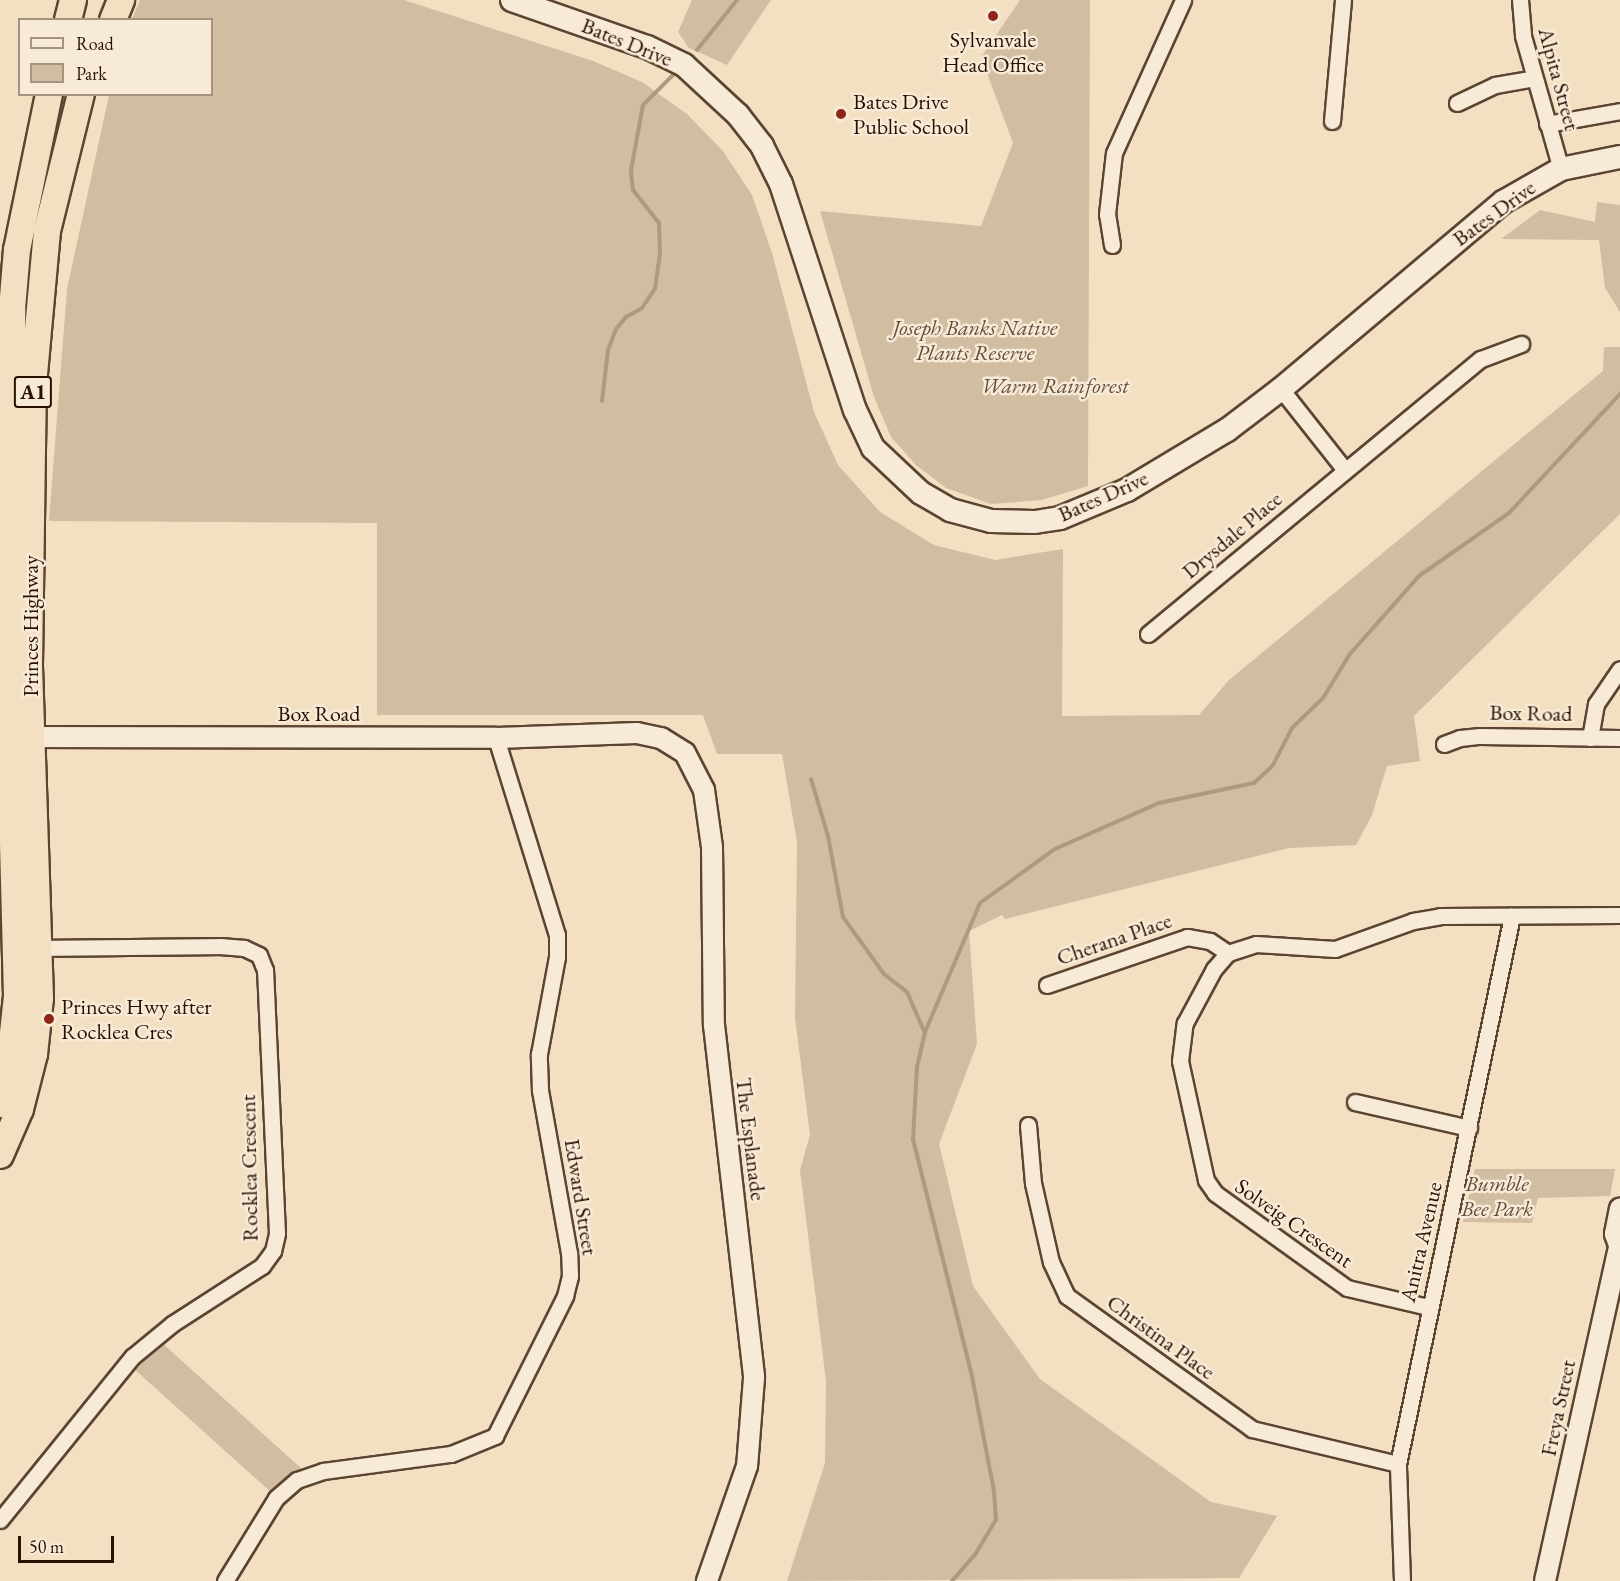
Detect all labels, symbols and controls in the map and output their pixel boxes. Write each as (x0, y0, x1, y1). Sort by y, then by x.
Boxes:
marker: Sylvanvale Head Office (986, 9, 1000, 23)
street label: Bates Drive (578, 12, 676, 72)
legend (18, 18, 213, 96)
street label: Alpita Street (1533, 25, 1585, 133)
place label: Sylvanvale Head Office (942, 26, 1044, 78)
text: Road (76, 32, 114, 55)
text: Park (76, 62, 107, 85)
place label: Bates Drive Public School (853, 88, 969, 140)
marker: Bates Drive Public School (834, 107, 848, 121)
street label: Bates Drive (1448, 174, 1540, 252)
park label: Joseph Banks Native Plants Reserve (893, 314, 1057, 366)
park label: Warm Rainforest (981, 373, 1129, 399)
road number: A1 (14, 374, 52, 410)
street label: Bates Drive (1054, 464, 1152, 528)
street label: Drysdale Place (1177, 486, 1287, 584)
street label: Princes Highway (18, 555, 44, 697)
street label: Box Road (1489, 699, 1573, 727)
street label: Box Road (278, 701, 360, 727)
street label: Cherana Place (1053, 907, 1175, 971)
place label: Princes Hwy after Rocklea Cres (61, 993, 212, 1044)
marker: Princes Hwy after Rocklea Cres (42, 1012, 56, 1026)
street label: The Esplanade (730, 1076, 772, 1202)
street label: Rocklea Crescent (235, 1094, 263, 1242)
street label: Edward Street (559, 1137, 603, 1257)
park label: Bumble Bee Park (1461, 1170, 1533, 1222)
street label: Solveig Crescent (1230, 1173, 1358, 1273)
street label: Anitra Avenue (1394, 1179, 1448, 1305)
street label: Christina Place (1102, 1289, 1220, 1385)
street label: Freya Street (1535, 1357, 1581, 1459)
scale bar (21, 1524, 117, 1562)
text: 50 m (29, 1535, 64, 1558)

